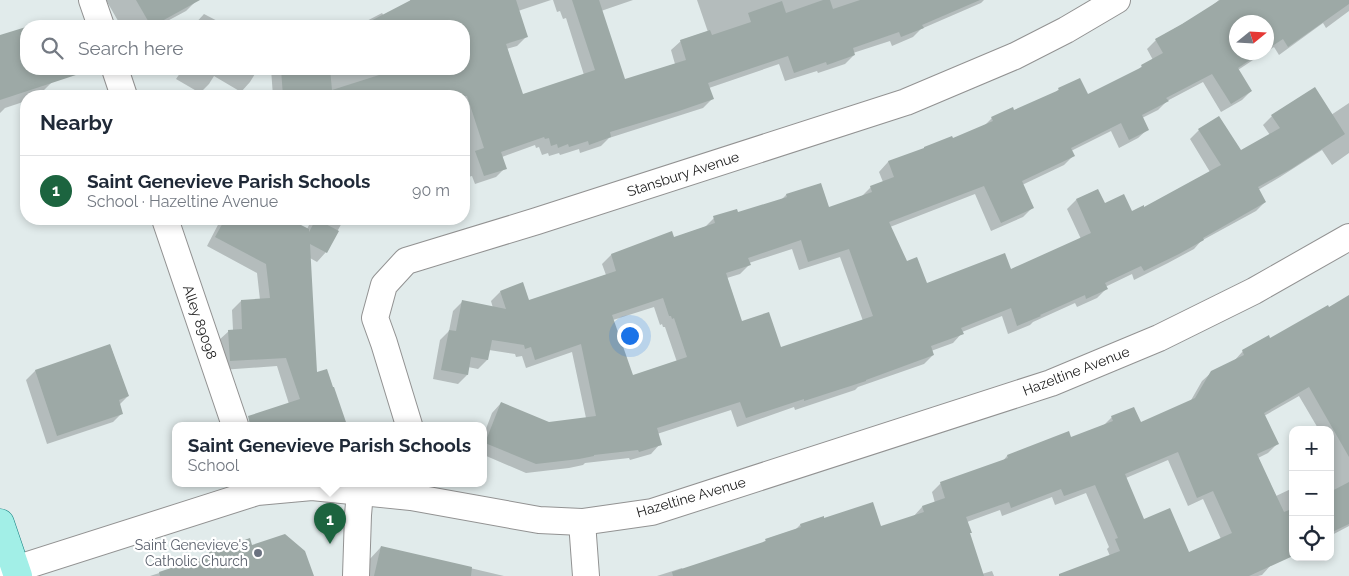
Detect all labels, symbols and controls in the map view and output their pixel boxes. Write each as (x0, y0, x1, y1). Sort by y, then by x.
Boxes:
north arrow (1229, 15, 1274, 60)
search box (20, 20, 470, 75)
icon: search (38, 34, 66, 62)
text: Search here (78, 37, 184, 59)
text: Nearby (40, 110, 113, 135)
street label: Stansbury Avenue (625, 148, 741, 200)
text: Saint Genevieve Parish Schools (87, 170, 370, 192)
text: 1 (52, 181, 60, 200)
text: 90 m (412, 181, 450, 200)
text: School · Hazeltine Avenue (87, 192, 278, 211)
street label: Alley 89098 (180, 283, 220, 361)
your location (617, 323, 643, 349)
street label: Hazeltine Avenue (1020, 343, 1132, 399)
popup (172, 422, 487, 487)
map controls (1289, 426, 1334, 561)
button: + (1289, 426, 1334, 471)
text: Saint Genevieve Parish Schools (188, 434, 471, 456)
text: School (188, 456, 239, 475)
button: − (1289, 471, 1334, 516)
street label: Hazeltine Avenue (634, 474, 748, 520)
pin: 1 (314, 503, 346, 544)
button: locate (1289, 516, 1334, 561)
place label: Saint Genevieve's Catholic Church (135, 537, 248, 569)
marker: Saint Genevieve's Catholic Church (252, 547, 264, 559)

